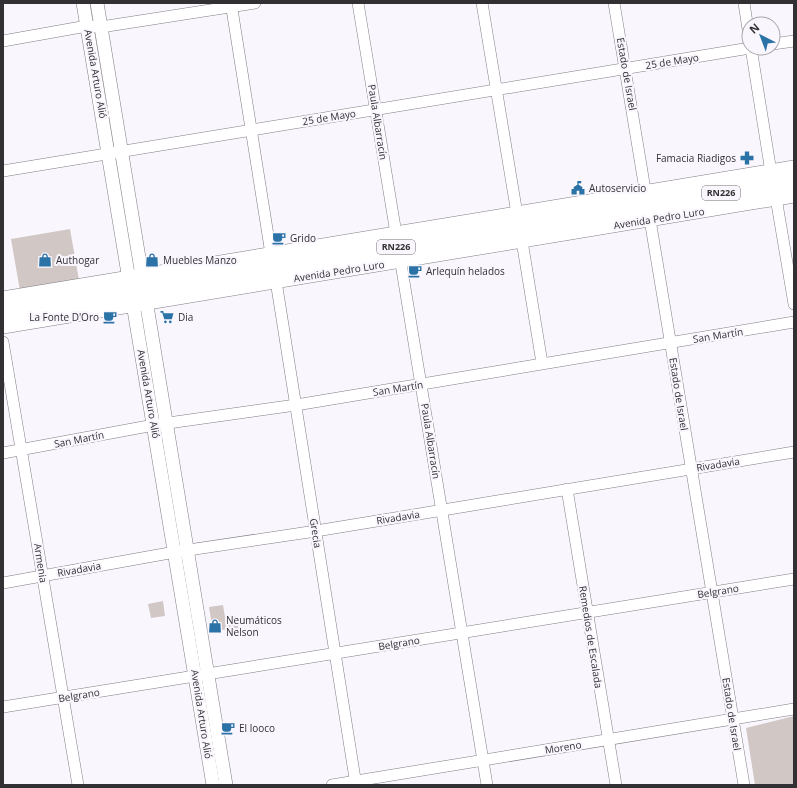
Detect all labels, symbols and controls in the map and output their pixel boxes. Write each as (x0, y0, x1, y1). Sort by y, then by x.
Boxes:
north arrow (741, 16, 781, 56)
text: N (746, 20, 762, 37)
street label: Avenida Arturo Alió (81, 28, 111, 120)
street label: Estado de Israel (614, 36, 640, 112)
street label: 25 de Mayo (644, 50, 700, 72)
street label: Paula Albarracín (365, 83, 391, 161)
street label: 25 de Mayo (301, 106, 357, 128)
pharmacy icon: Famacia Riadigos (739, 150, 755, 166)
place label: Famacia Riadigos (656, 151, 736, 165)
public building icon: Autoservicio (570, 180, 586, 196)
place label: Autoservicio (589, 181, 646, 195)
road number: RN226 (702, 186, 740, 200)
street label: Avenida Pedro Luro (613, 204, 705, 232)
cafe icon: Grido (271, 230, 287, 246)
place label: Grido (290, 231, 316, 245)
road number: RN226 (377, 240, 415, 254)
shop icon: Authogar (37, 252, 53, 268)
shop icon: Muebles Manzo (144, 252, 160, 268)
place label: Authogar (56, 253, 99, 267)
place label: Muebles Manzo (163, 253, 237, 267)
street label: Avenida Pedro Luro (293, 257, 385, 285)
cafe icon: Arlequín helados (407, 263, 423, 279)
place label: Arlequín helados (426, 264, 505, 278)
cafe icon: La Fonte D'Oro (102, 309, 118, 325)
supermarket icon: Dia (159, 309, 175, 325)
place label: La Fonte D'Oro (29, 310, 99, 324)
place label: Dia (178, 310, 193, 324)
street label: San Martín (692, 324, 744, 346)
street label: Avenida Arturo Alió (134, 348, 164, 440)
street label: Estado de Israel (666, 356, 692, 432)
street label: San Martín (372, 377, 424, 399)
street label: Paula Albarracín (418, 402, 444, 480)
street label: San Martín (53, 427, 105, 451)
street label: Rivadavia (695, 454, 741, 474)
street label: Rivadavia (375, 507, 421, 527)
street label: Grecia (307, 517, 325, 549)
street label: Armenia (31, 542, 51, 584)
street label: Rivadavia (56, 558, 102, 580)
street label: Belgrano (696, 581, 740, 601)
street label: Remedios de Escalada (576, 585, 606, 689)
place label: Neumáticos Nelson (226, 613, 282, 639)
shop icon: Neumáticos Nelson (207, 618, 223, 634)
street label: Belgrano (377, 633, 421, 653)
street label: Avenida Arturo Alió (188, 668, 216, 760)
street label: Estado de Israel (719, 676, 745, 752)
street label: Belgrano (57, 685, 101, 705)
cafe icon: El looco (220, 720, 236, 736)
place label: El looco (239, 721, 275, 735)
street label: Moreno (544, 737, 582, 757)

